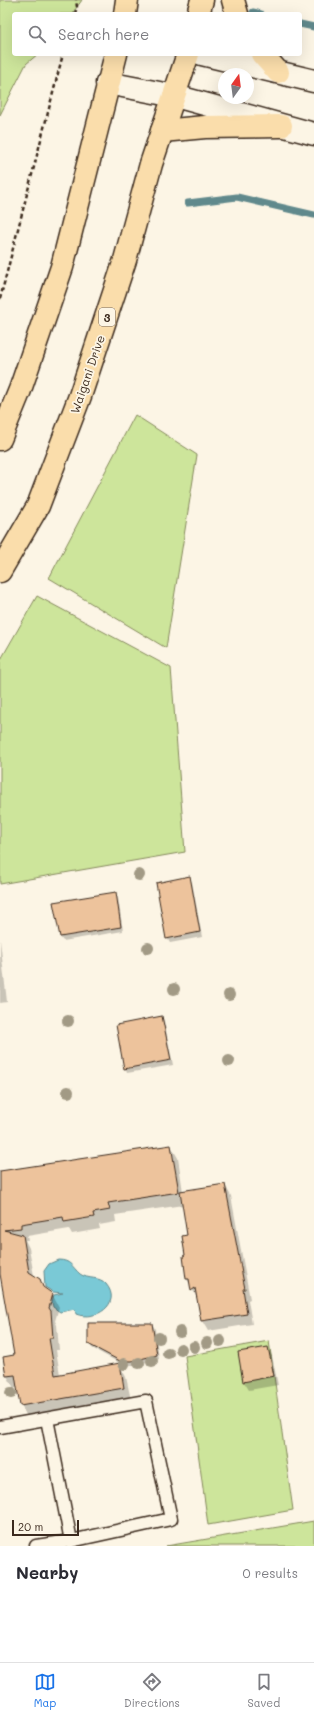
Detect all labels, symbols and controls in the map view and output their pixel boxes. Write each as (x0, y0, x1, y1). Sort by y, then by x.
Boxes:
search box (12, 12, 302, 56)
icon: search (26, 23, 48, 45)
text: Search here (58, 24, 149, 44)
north arrow (218, 68, 254, 104)
road number: 3 (99, 308, 115, 326)
street label: Waigani Drive (66, 333, 108, 415)
scale bar (12, 1518, 79, 1537)
text: 20 m (18, 1519, 43, 1534)
text: Nearby (16, 1561, 78, 1583)
text: 0 results (243, 1564, 298, 1581)
tab: Map (34, 1671, 56, 1710)
tab: Directions (124, 1671, 180, 1710)
tab: Saved (247, 1671, 280, 1710)

